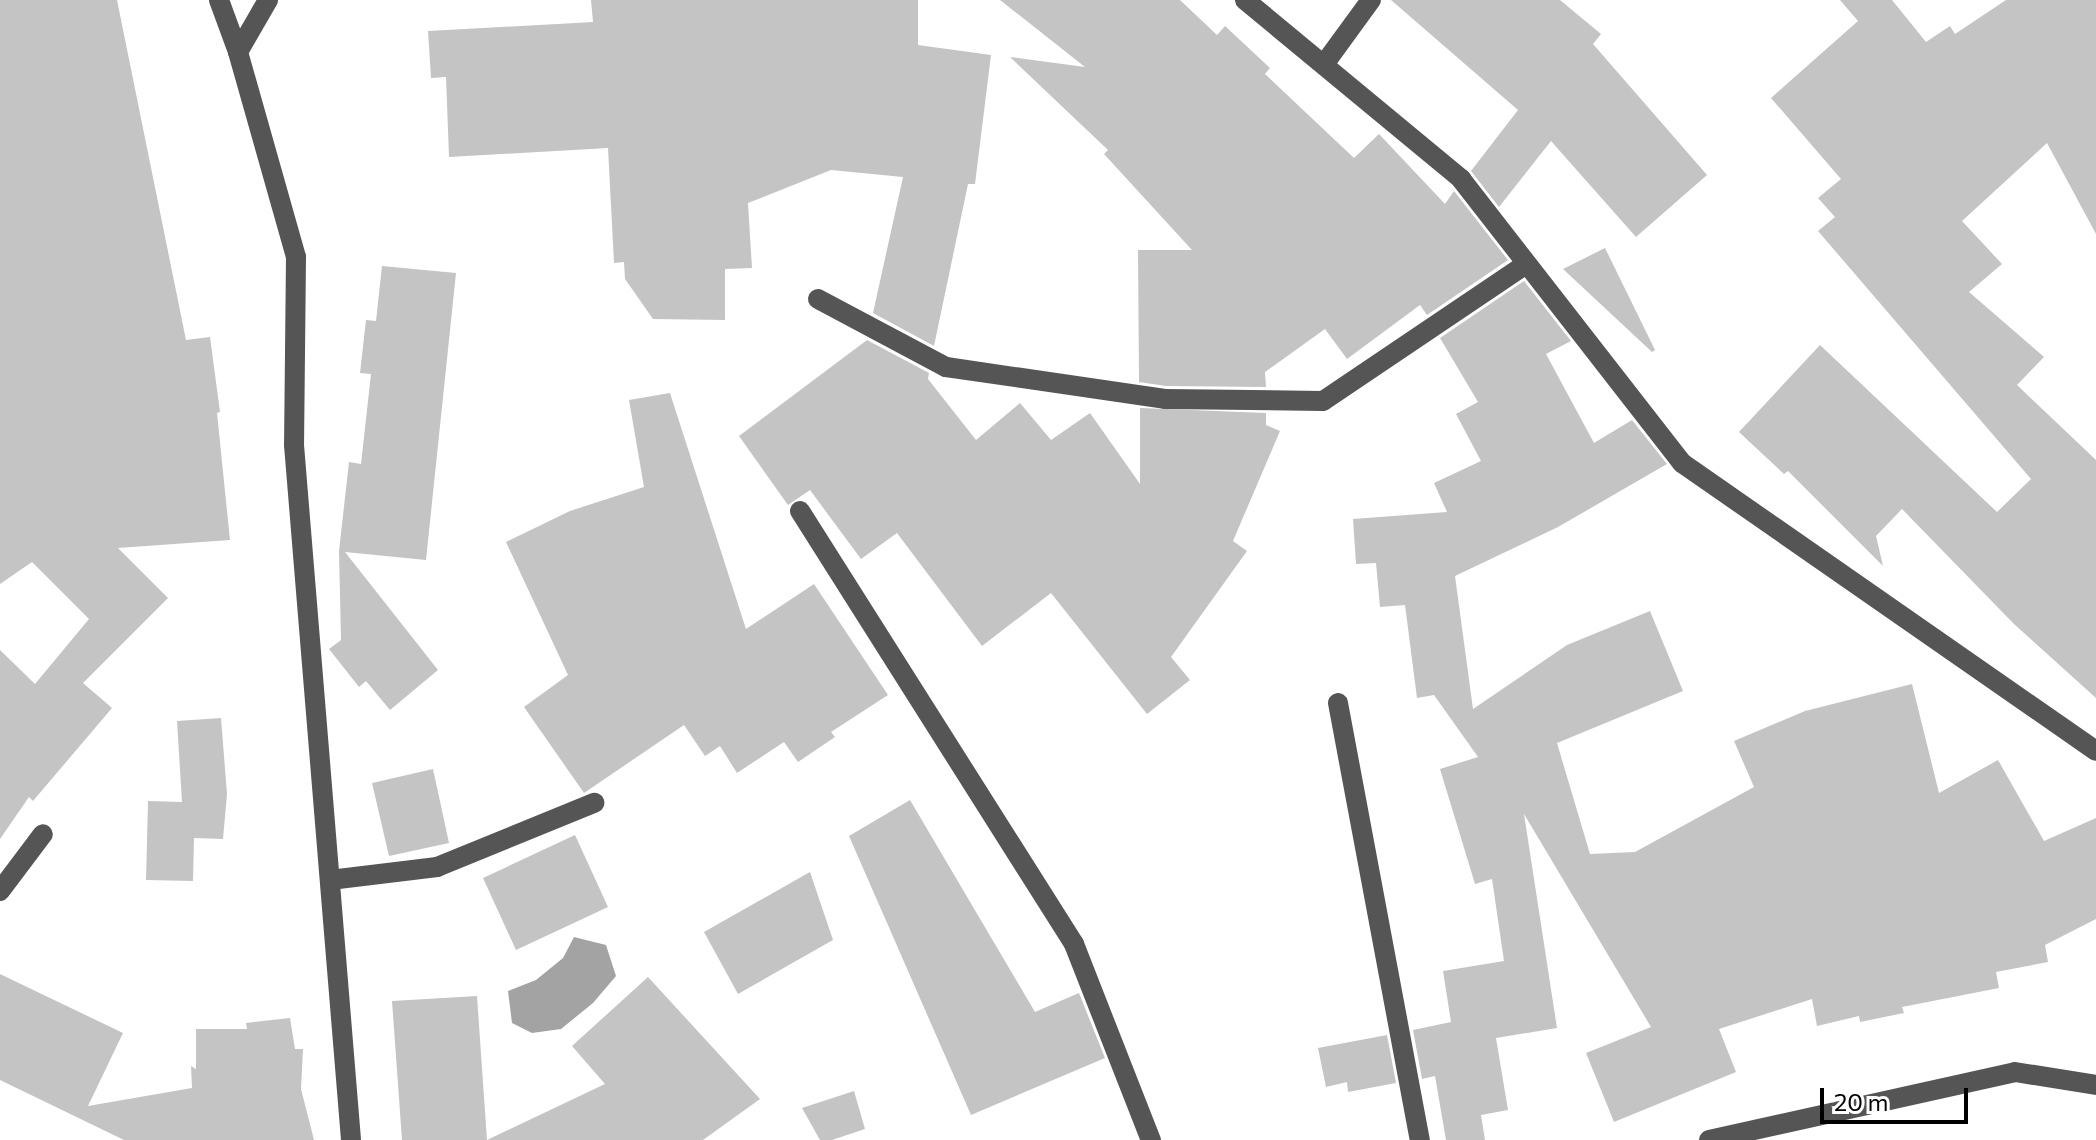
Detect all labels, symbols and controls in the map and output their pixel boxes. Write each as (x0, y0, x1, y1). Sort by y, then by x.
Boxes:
scale bar (1824, 1072, 1972, 1122)
text: 20 m (1834, 1087, 1888, 1116)

